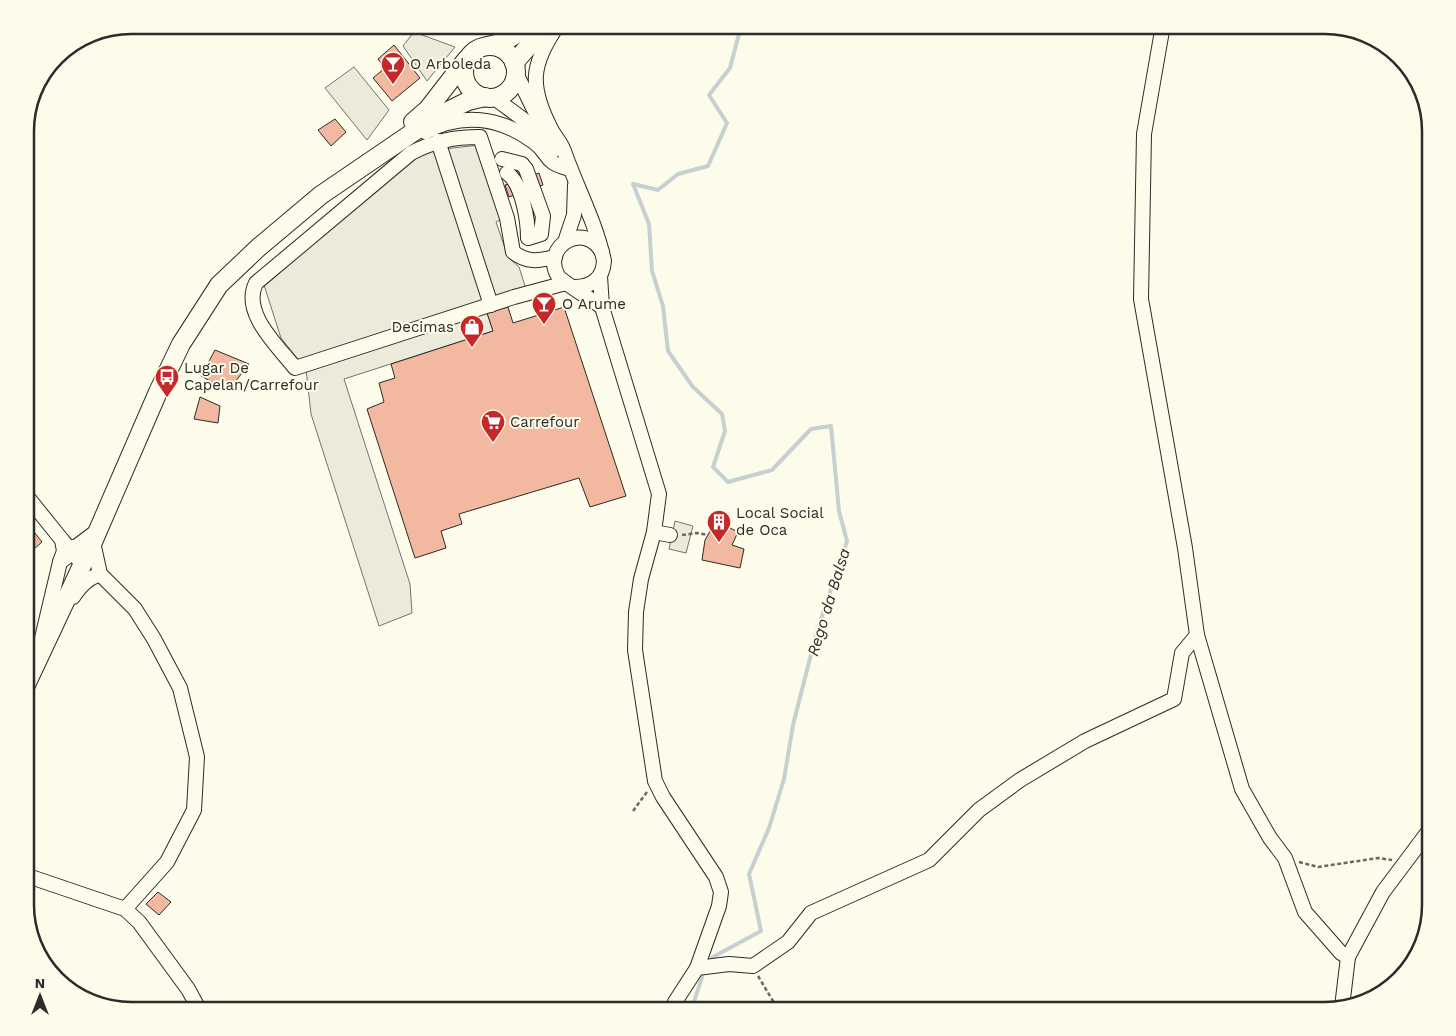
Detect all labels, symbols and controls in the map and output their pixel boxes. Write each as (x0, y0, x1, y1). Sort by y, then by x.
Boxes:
bar icon: O Arboleda (380, 51, 406, 85)
place label: O Arboleda (410, 55, 492, 73)
bar icon: O Arume (531, 291, 557, 325)
place label: O Arume (562, 295, 626, 313)
shop icon: Decimas (459, 314, 485, 348)
place label: Decimas (391, 318, 454, 336)
place label: Lugar De Capelan/Carrefour (184, 359, 319, 394)
bus stop icon: Lugar De Capelan/Carrefour (154, 364, 180, 398)
supermarket icon: Carrefour (480, 409, 506, 443)
place label: Carrefour (510, 413, 579, 431)
place label: Local Social de Oca (736, 504, 824, 539)
building icon: Local Social de Oca (706, 509, 732, 543)
water label: Rego da Balsa (803, 546, 854, 658)
north arrow (15, 971, 65, 1021)
text: N (35, 975, 45, 991)

